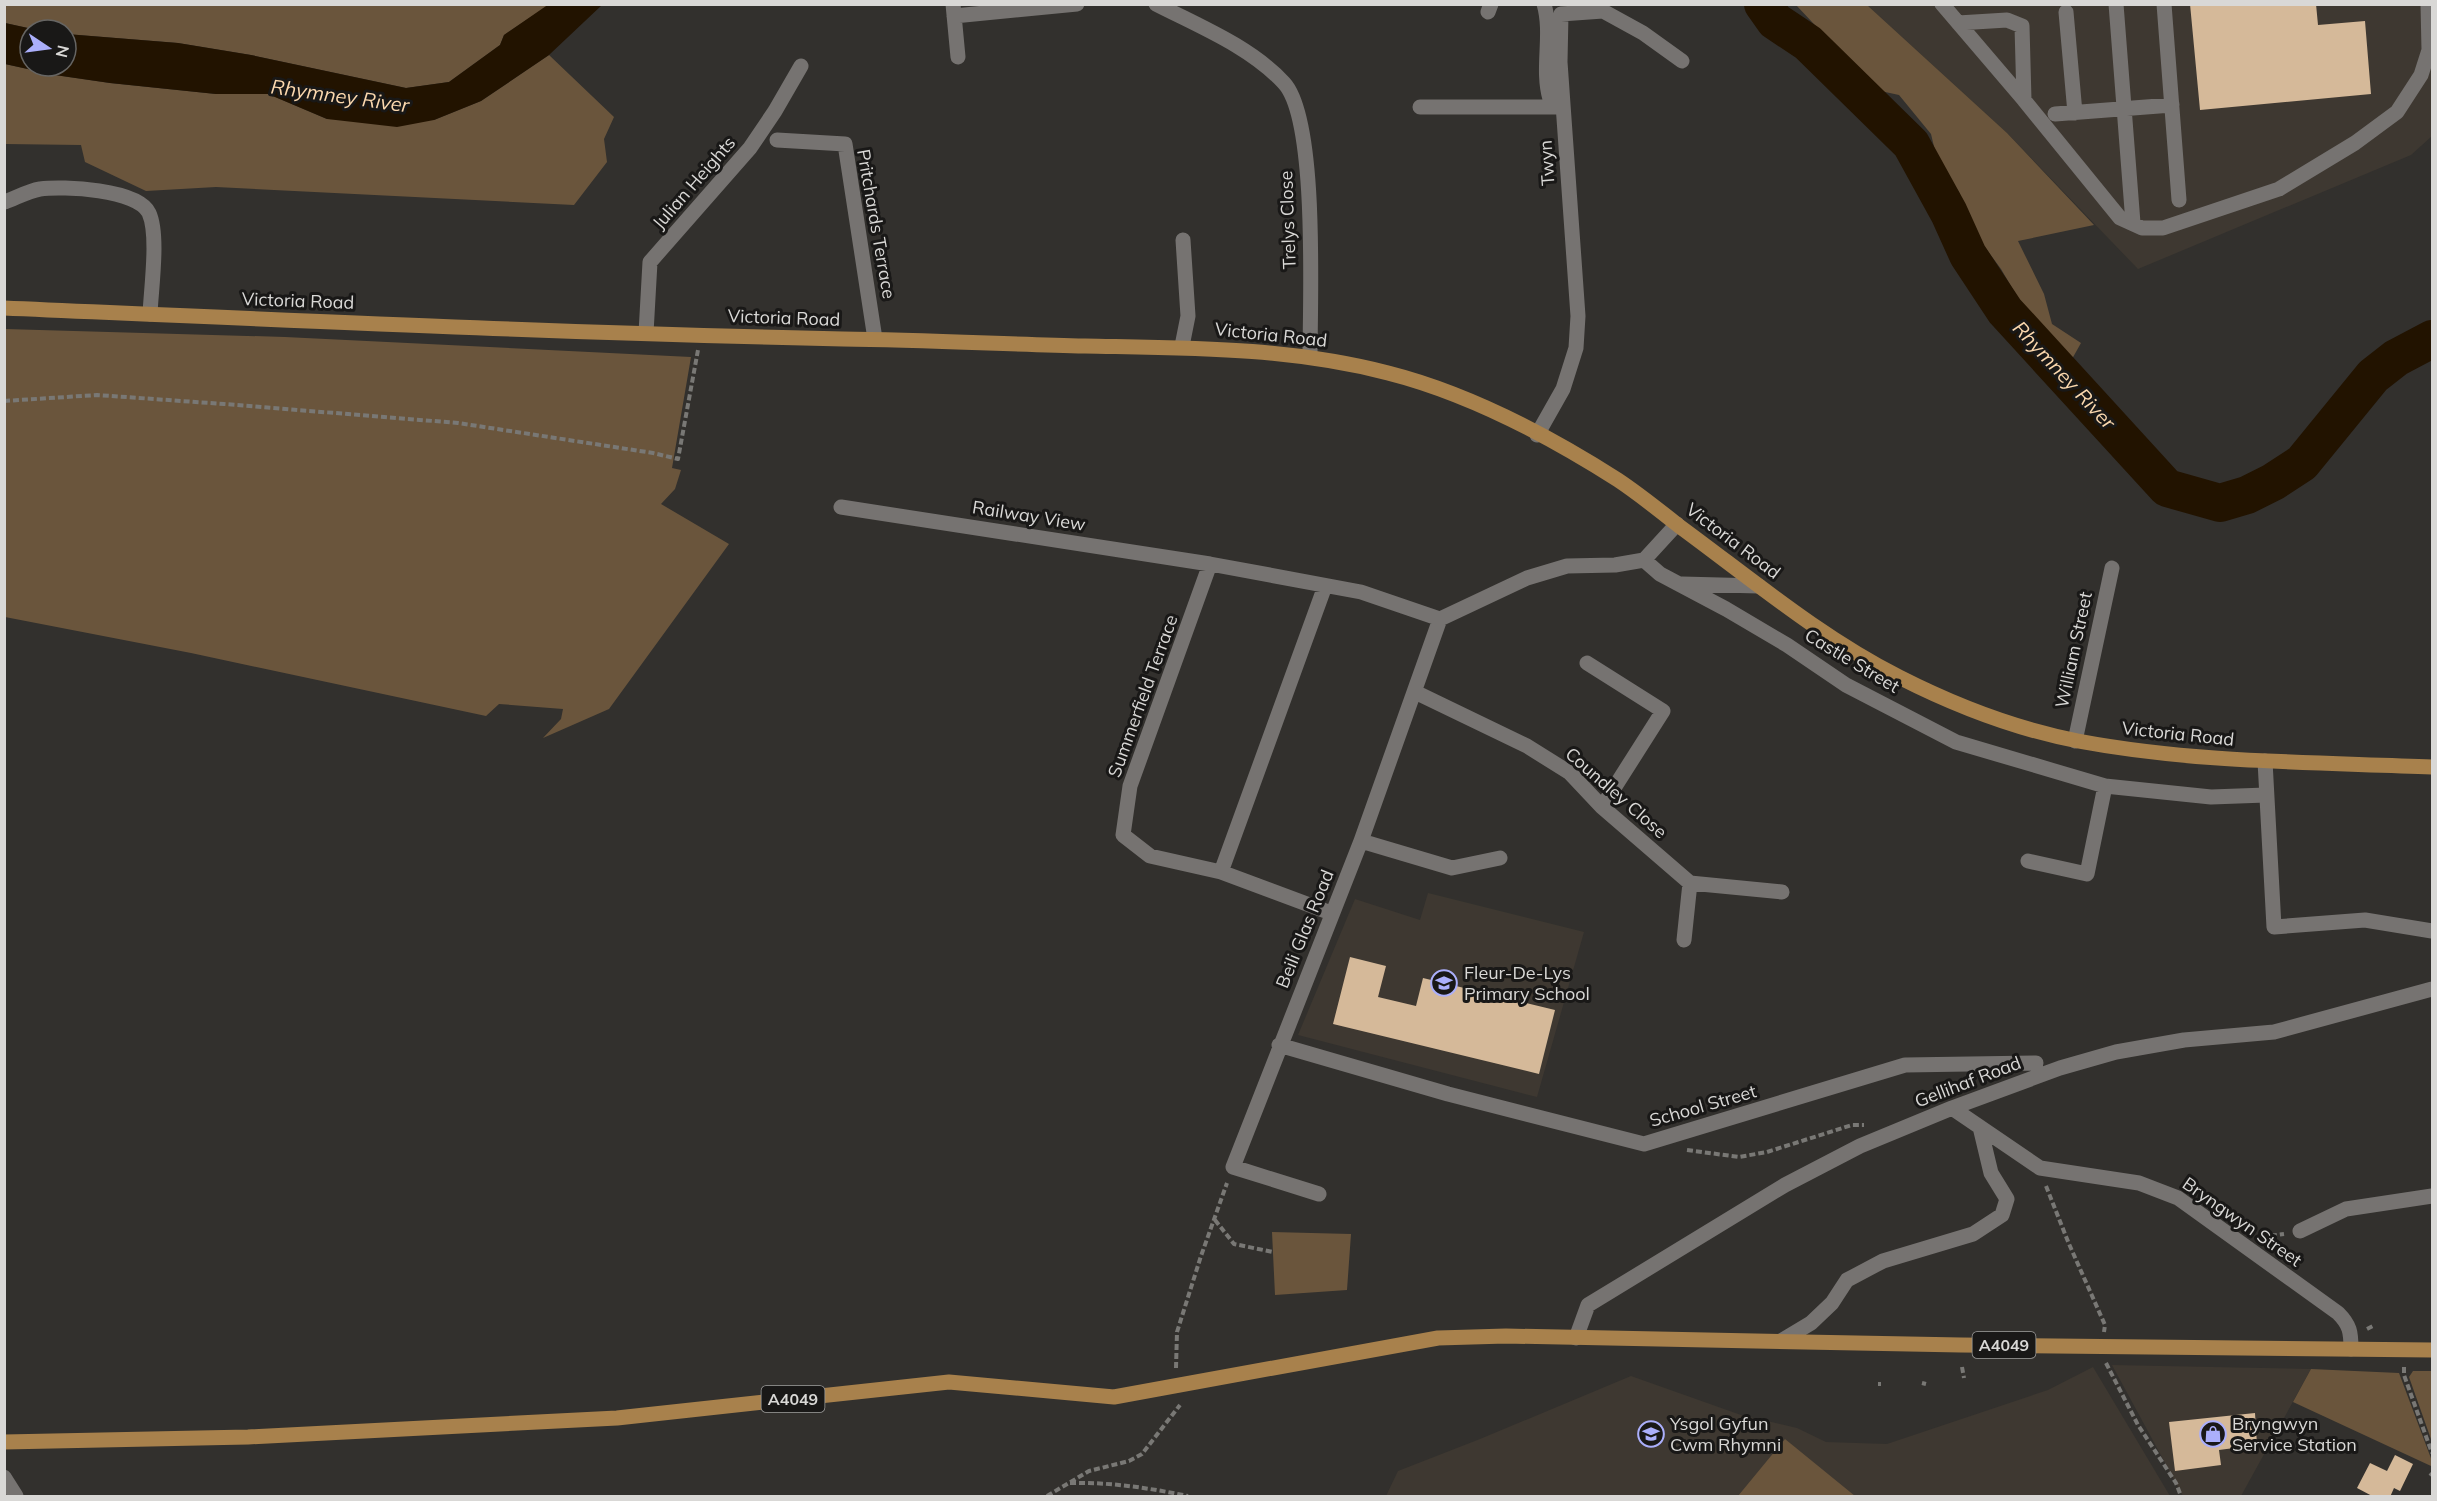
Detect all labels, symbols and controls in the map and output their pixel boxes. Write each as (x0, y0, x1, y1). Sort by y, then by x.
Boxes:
north arrow (18, 18, 78, 78)
text: N (52, 43, 74, 60)
water label: Rhymney River (269, 73, 411, 118)
street label: Julian Heights (647, 132, 740, 234)
street label: Twyn (1533, 139, 1560, 187)
street label: Pritchards Terrace (852, 147, 901, 300)
street label: Trelys Close (1274, 170, 1301, 270)
street label: Victoria Road (241, 287, 355, 314)
street label: Victoria Road (727, 304, 841, 331)
water label: Rhymney River (2008, 315, 2121, 435)
street label: Victoria Road (1214, 317, 1328, 352)
street label: Railway View (971, 495, 1088, 536)
street label: Victoria Road (1681, 498, 1785, 584)
street label: William Street (2050, 590, 2097, 710)
street label: Summerfield Terrace (1102, 611, 1183, 780)
street label: Castle Street (1801, 623, 1904, 698)
street label: Victoria Road (2121, 716, 2235, 751)
street label: Coundley Close (1561, 742, 1672, 843)
street label: Beili Glas Road (1270, 866, 1339, 991)
place label: Fleur-De-Lys Primary School (1464, 961, 1590, 1005)
school or university icon: Fleur-De-Lys Primary School (1429, 968, 1459, 998)
street label: Gellihaf Road (1911, 1051, 2024, 1112)
street label: School Street (1647, 1079, 1759, 1132)
street label: Bryngwyn Street (2178, 1172, 2307, 1271)
road number: A4049 (1972, 1332, 2036, 1358)
road number: A4049 (762, 1386, 824, 1412)
place label: Ysgol Gyfun Cwm Rhymni (1669, 1412, 1781, 1456)
place label: Bryngwyn Service Station (2232, 1412, 2357, 1456)
school or university icon: Ysgol Gyfun Cwm Rhymni (1636, 1419, 1666, 1449)
shop icon: Bryngwyn Service Station (2198, 1419, 2228, 1449)

